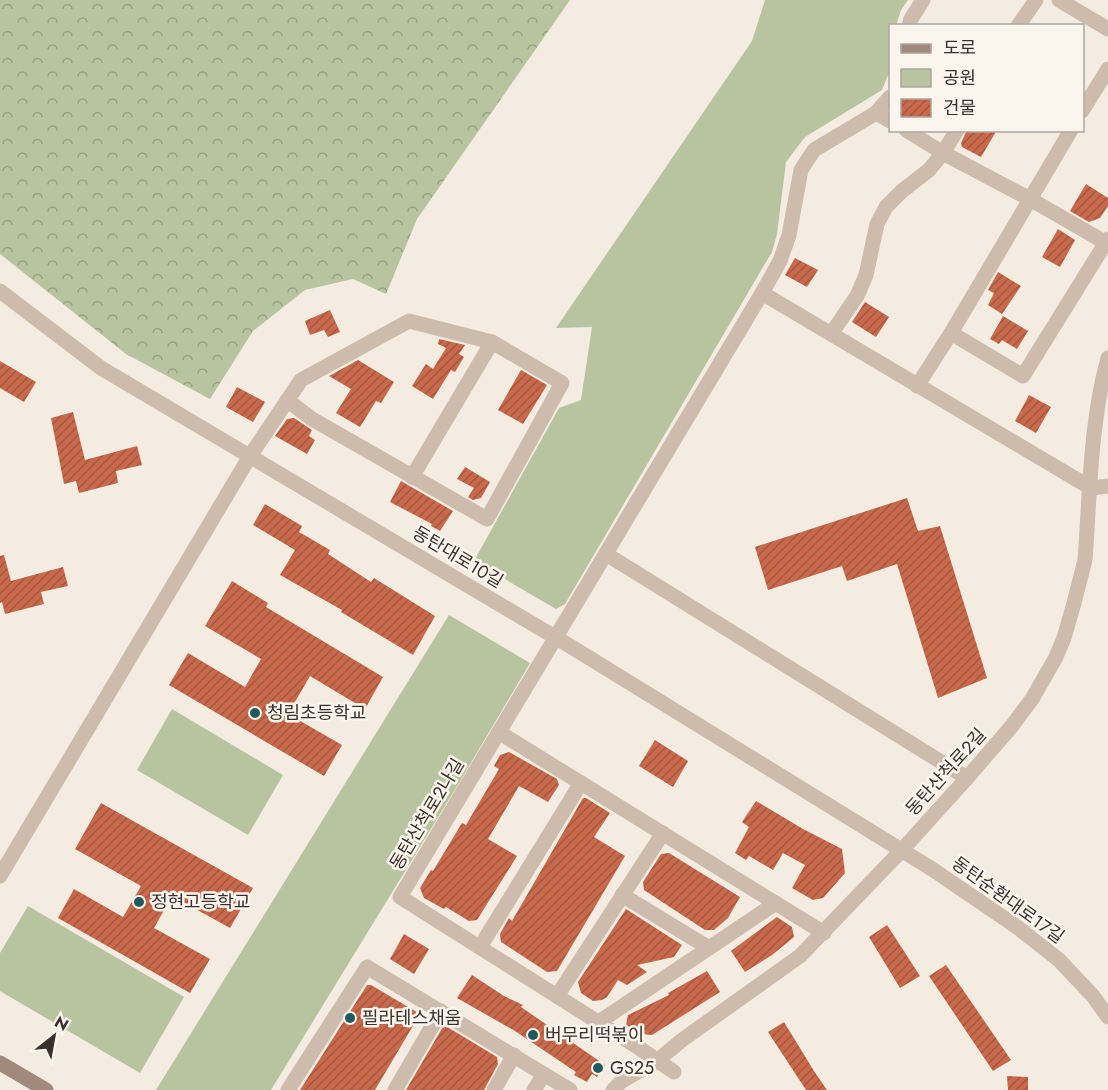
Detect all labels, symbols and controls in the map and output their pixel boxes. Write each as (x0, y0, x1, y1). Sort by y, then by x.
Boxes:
legend (889, 24, 1084, 132)
text: 도로 (943, 35, 976, 61)
text: 공원 (943, 65, 976, 91)
text: 건물 (943, 95, 976, 121)
street label: 동탄대로10길 (408, 520, 508, 594)
place label: 청림초등학교 (267, 700, 366, 726)
marker: 청림초등학교 (248, 706, 262, 720)
street label: 동탄산척로2길 (900, 723, 992, 821)
street label: 동탄산척로2나길 (383, 753, 471, 875)
street label: 동탄순환대로17길 (946, 850, 1070, 950)
place label: 정현고등학교 (151, 889, 250, 915)
marker: 정현고등학교 (132, 895, 146, 909)
place label: 필라테스채움 (362, 1005, 461, 1031)
north arrow (24, 1006, 84, 1066)
text: N (50, 1010, 73, 1037)
marker: 필라테스채움 (343, 1011, 357, 1025)
place label: 버무리떡볶이 (545, 1022, 644, 1048)
marker: 버무리떡볶이 (526, 1028, 540, 1042)
place label: GS25 (610, 1055, 654, 1081)
marker: GS25 (591, 1061, 605, 1075)

